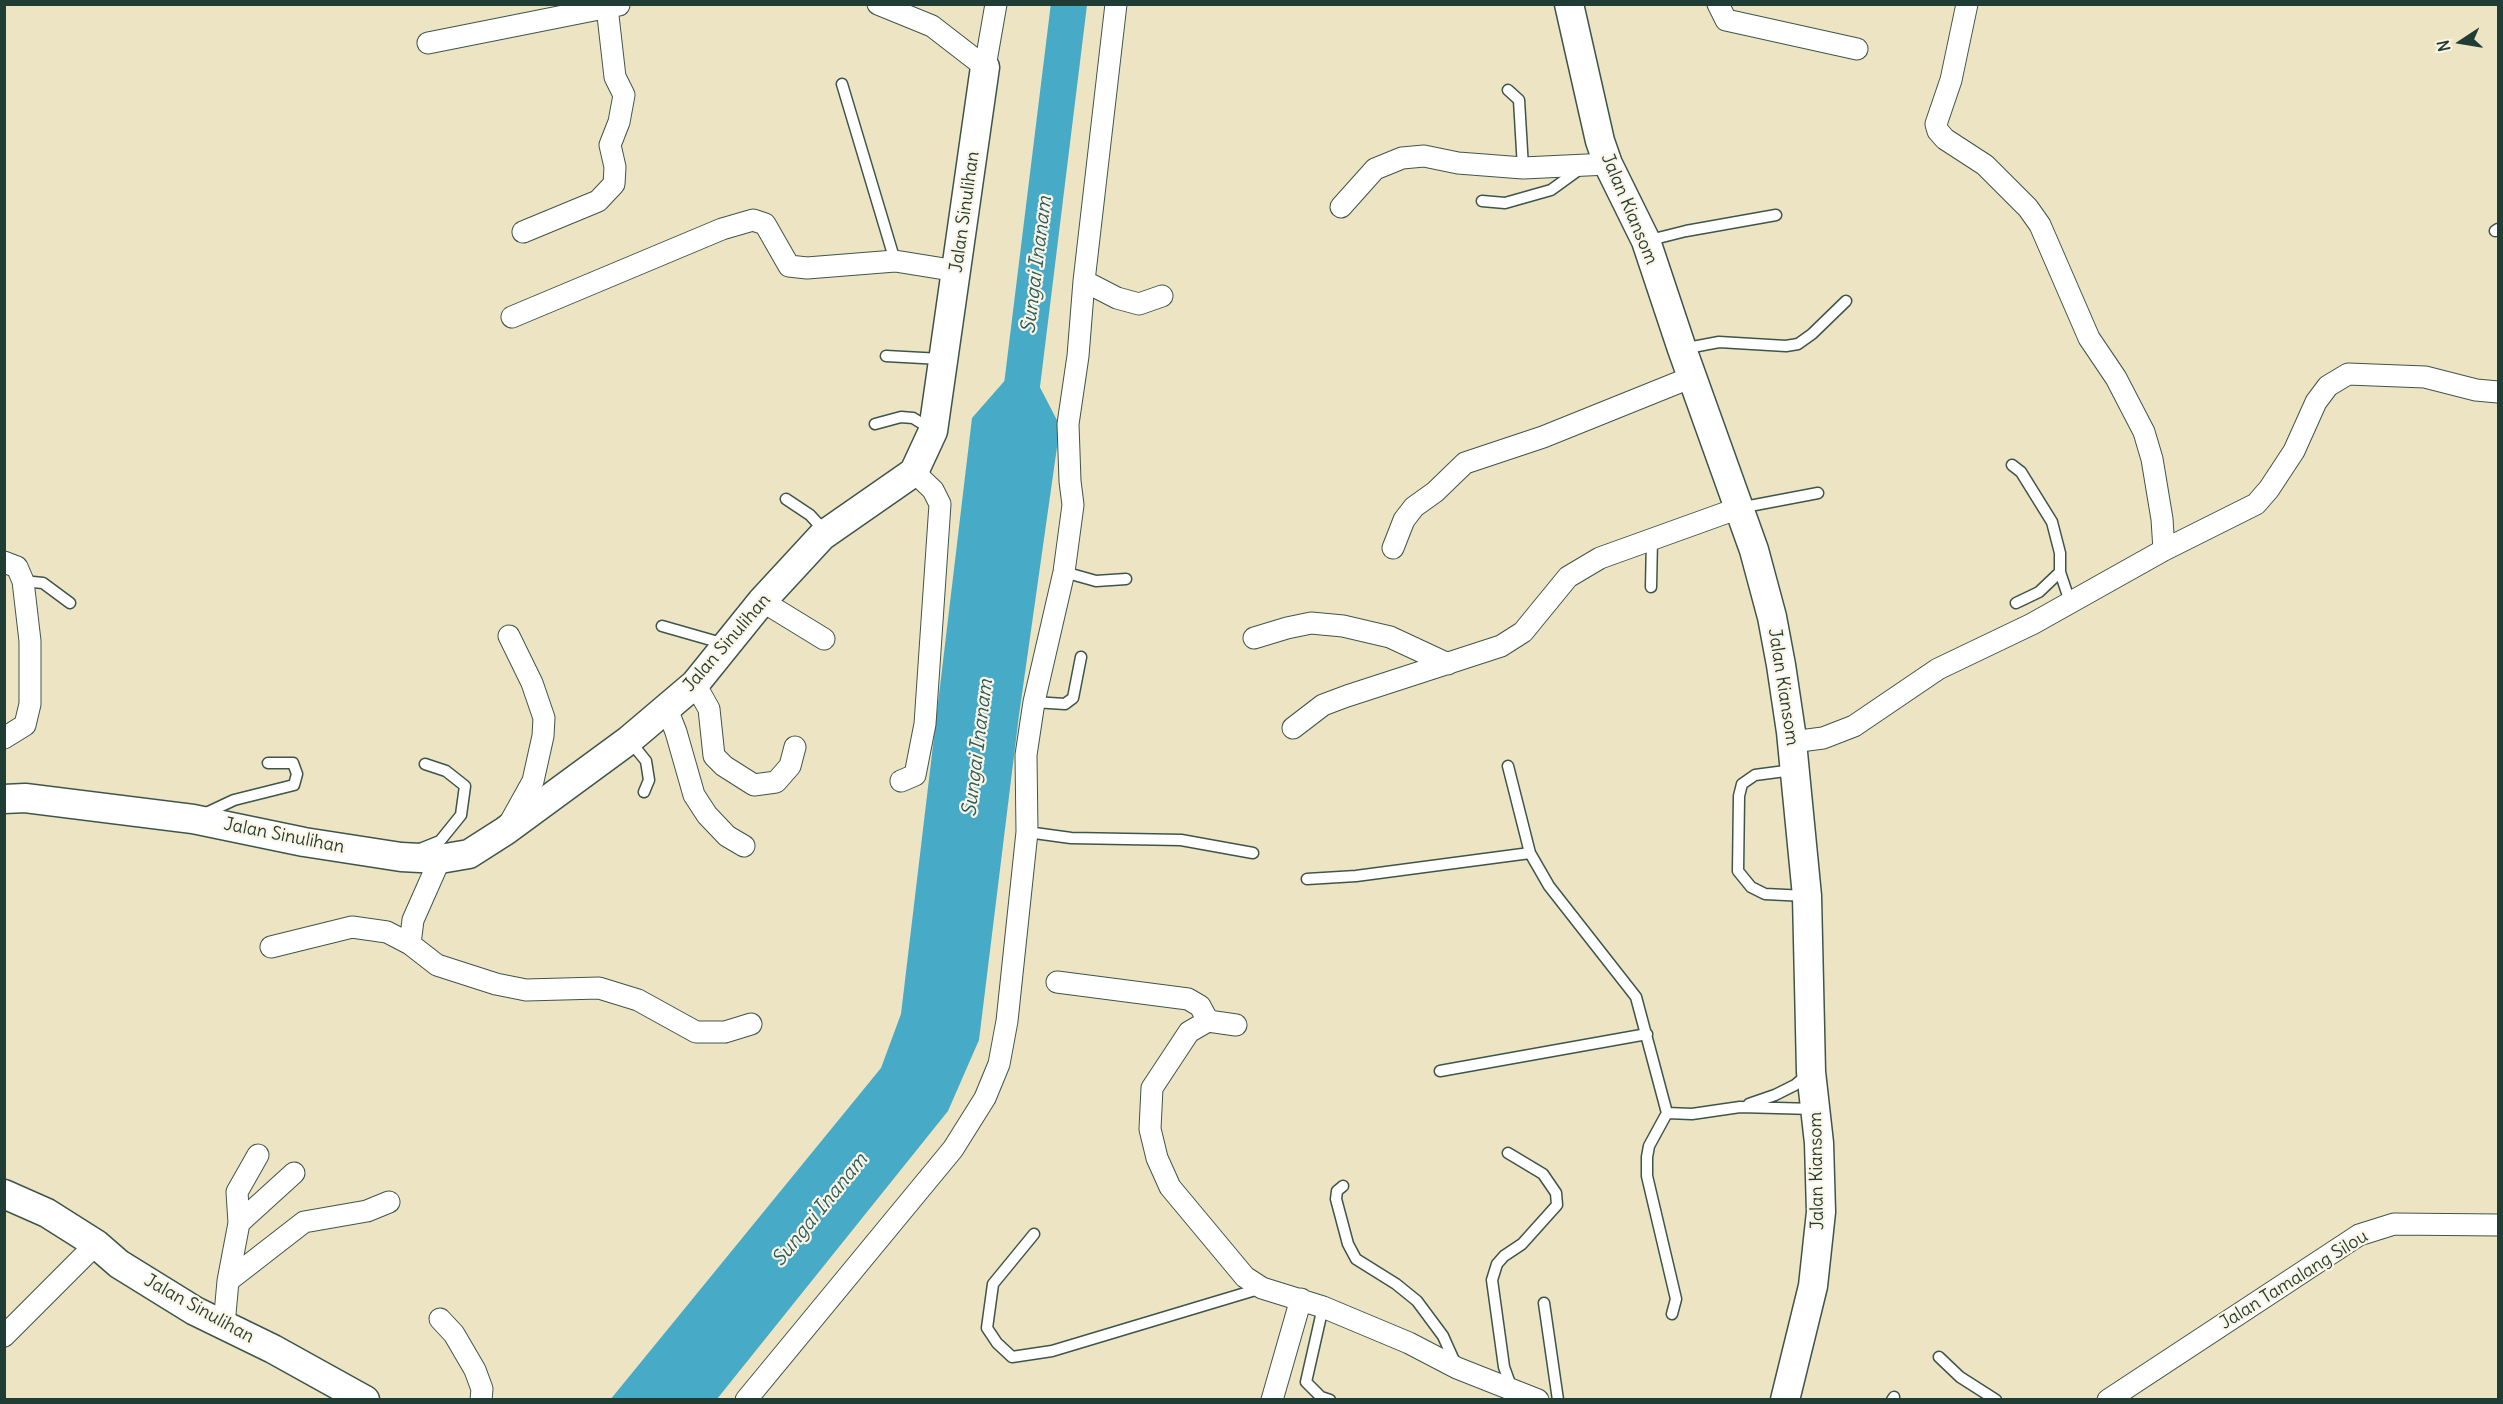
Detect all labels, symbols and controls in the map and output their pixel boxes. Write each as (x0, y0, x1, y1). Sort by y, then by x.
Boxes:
north arrow (2431, 12, 2491, 72)
text: N (2432, 38, 2454, 53)
street label: Jalan Sinulihan (946, 150, 984, 274)
street label: Jalan Kiansom (1596, 150, 1662, 268)
water label: Sungai Inanam (1017, 195, 1057, 335)
street label: Jalan Sinulihan (679, 590, 775, 696)
street label: Jalan Kiansom (1763, 627, 1803, 747)
water label: Sungai Inanam (958, 678, 998, 818)
street label: Jalan Sinulihan (222, 814, 346, 858)
street label: Jalan Kiansom (1805, 1112, 1829, 1230)
water label: Sungai Inanam (767, 1149, 873, 1271)
street label: Jalan Tamalang Silou (2216, 1226, 2372, 1334)
street label: Jalan Sinulihan (140, 1270, 258, 1348)

